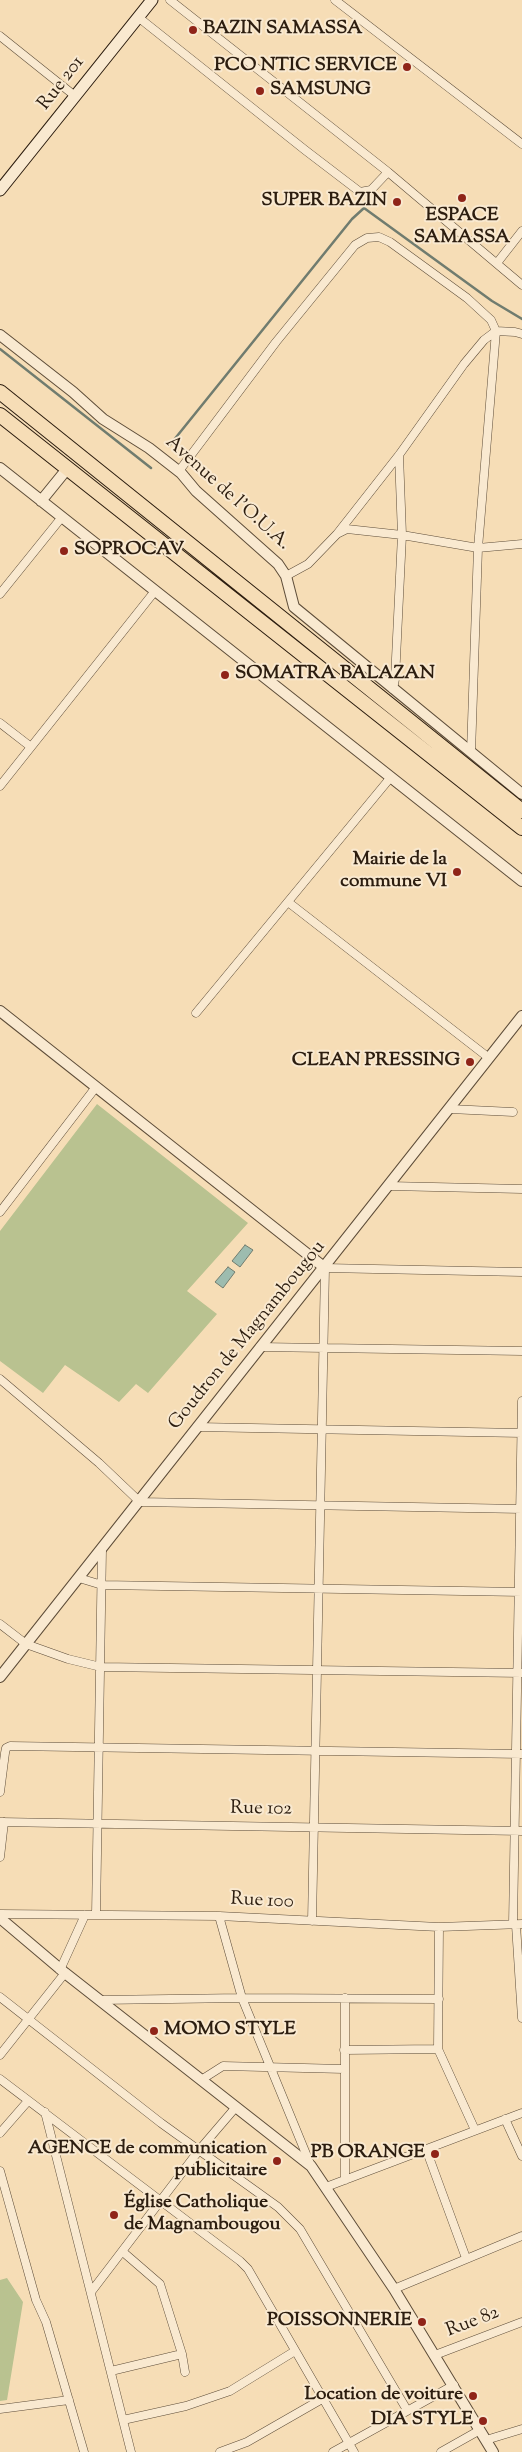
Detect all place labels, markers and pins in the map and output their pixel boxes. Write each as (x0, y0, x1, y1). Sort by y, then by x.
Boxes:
place label: BAZIN SAMASSA (203, 19, 362, 41)
marker: BAZIN SAMASSA (187, 24, 199, 36)
place label: PCO NTIC SERVICE (214, 56, 397, 78)
marker: PCO NTIC SERVICE (401, 61, 413, 73)
place label: SAMSUNG (270, 80, 371, 102)
marker: SAMSUNG (254, 85, 266, 97)
place label: SUPER BAZIN (261, 191, 387, 213)
marker: ESPACE SAMASSA (456, 192, 468, 204)
marker: SUPER BAZIN (391, 196, 403, 208)
place label: ESPACE SAMASSA (414, 206, 510, 250)
place label: SOPROCAV (74, 540, 184, 562)
marker: SOPROCAV (58, 545, 70, 557)
place label: SOMATRA BALAZAN (235, 664, 435, 686)
marker: SOMATRA BALAZAN (219, 669, 231, 681)
place label: Mairie de la commune VI (340, 850, 447, 894)
marker: Mairie de la commune VI (451, 866, 463, 878)
place label: CLEAN PRESSING (292, 1051, 460, 1073)
marker: CLEAN PRESSING (464, 1056, 476, 1068)
place label: MOMO STYLE (164, 2020, 296, 2042)
marker: MOMO STYLE (148, 2025, 160, 2037)
place label: AGENCE de communication publicitaire (28, 2139, 267, 2183)
place label: PB ORANGE (311, 2143, 425, 2165)
marker: PB ORANGE (429, 2148, 441, 2160)
marker: AGENCE de communication publicitaire (271, 2155, 283, 2167)
place label: Église Catholique de Magnambougou (124, 2193, 280, 2237)
marker: Église Catholique de Magnambougou (108, 2209, 120, 2221)
place label: POISSONNERIE (267, 2311, 412, 2333)
marker: POISSONNERIE (416, 2316, 428, 2328)
place label: Location de voiture (305, 2385, 463, 2407)
marker: Location de voiture (467, 2390, 479, 2402)
place label: DIA STYLE (371, 2410, 473, 2432)
marker: DIA STYLE (477, 2415, 489, 2427)

